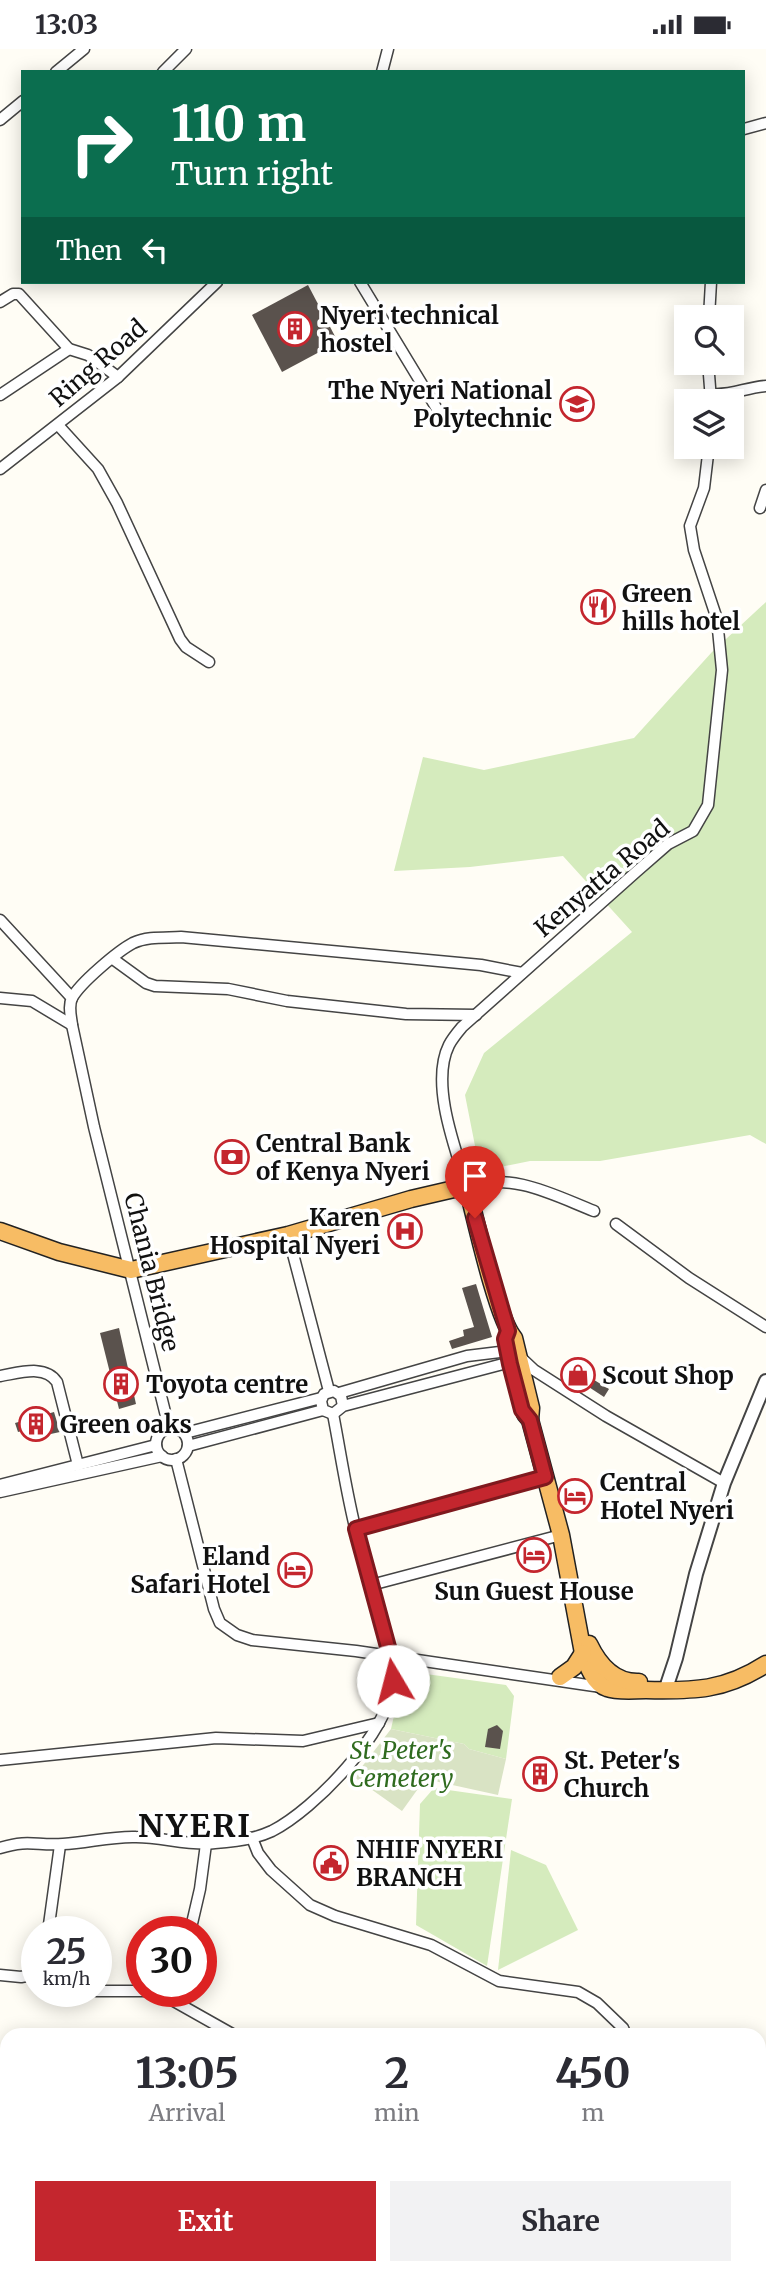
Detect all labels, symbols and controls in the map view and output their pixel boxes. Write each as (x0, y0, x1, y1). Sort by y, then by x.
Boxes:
text: 13:03 (35, 8, 98, 41)
text: 110 m (171, 93, 306, 154)
icon: right (56, 98, 147, 189)
text: Turn right (171, 154, 333, 194)
icon: left (136, 231, 174, 269)
text: Then (56, 234, 122, 267)
place label: Nyeri technical hostel (320, 300, 499, 359)
map controls (674, 305, 744, 459)
button: search (674, 305, 744, 375)
building icon: Nyeri technical hostel (276, 310, 314, 348)
street label: Ring Road (43, 312, 153, 414)
place label: The Nyeri National Polytechnic (328, 375, 552, 434)
school or university icon: The Nyeri National Polytechnic (558, 385, 596, 423)
button: layers (674, 389, 744, 459)
place label: Green hills hotel (622, 578, 740, 637)
restaurant icon: Green hills hotel (579, 588, 617, 626)
street label: Kenyatta Road (528, 812, 676, 944)
place label: Central Bank of Kenya Nyeri (256, 1128, 430, 1187)
bank icon: Central Bank of Kenya Nyeri (213, 1138, 251, 1176)
pin (445, 1146, 505, 1218)
icon: arrive (456, 1157, 494, 1195)
street label: Chania Bridge (117, 1189, 187, 1355)
place label: Karen Hospital Nyeri (210, 1202, 380, 1261)
hospital icon: Karen Hospital Nyeri (386, 1212, 424, 1250)
shop icon: Scout Shop (559, 1356, 597, 1394)
place label: Scout Shop (602, 1360, 734, 1391)
building icon: Toyota centre (102, 1365, 140, 1403)
place label: Toyota centre (146, 1369, 308, 1400)
building icon: Green oaks (17, 1405, 55, 1443)
place label: Green oaks (60, 1409, 192, 1440)
place label: Central Hotel Nyeri (600, 1467, 734, 1526)
hotel icon: Central Hotel Nyeri (556, 1477, 594, 1515)
hotel icon: Sun Guest House (515, 1536, 553, 1574)
place label: Eland Safari Hotel (130, 1541, 270, 1600)
hotel icon: Eland Safari Hotel (276, 1551, 314, 1589)
place label: Sun Guest House (434, 1576, 634, 1607)
position arrow (356, 1644, 430, 1718)
park label: St. Peter's Cemetery (349, 1735, 453, 1794)
place label: St. Peter's Church (564, 1745, 680, 1804)
building icon: St. Peter's Church (521, 1755, 559, 1793)
district label: NYERI (138, 1806, 252, 1846)
place label: NHIF NYERI BRANCH (356, 1834, 503, 1893)
public building icon: NHIF NYERI BRANCH (312, 1844, 350, 1882)
speed limit sign: 30 (126, 1916, 217, 2007)
text: 25 (46, 1930, 87, 1974)
text: km/h (43, 1967, 90, 1990)
text: 13:05 (135, 2047, 239, 2099)
text: 2 (385, 2047, 409, 2099)
text: 450 (555, 2047, 631, 2099)
text: Arrival (149, 2098, 225, 2127)
text: min (374, 2098, 420, 2127)
text: m (581, 2098, 604, 2127)
button: Exit (35, 2181, 376, 2261)
button: Share (390, 2181, 731, 2261)

